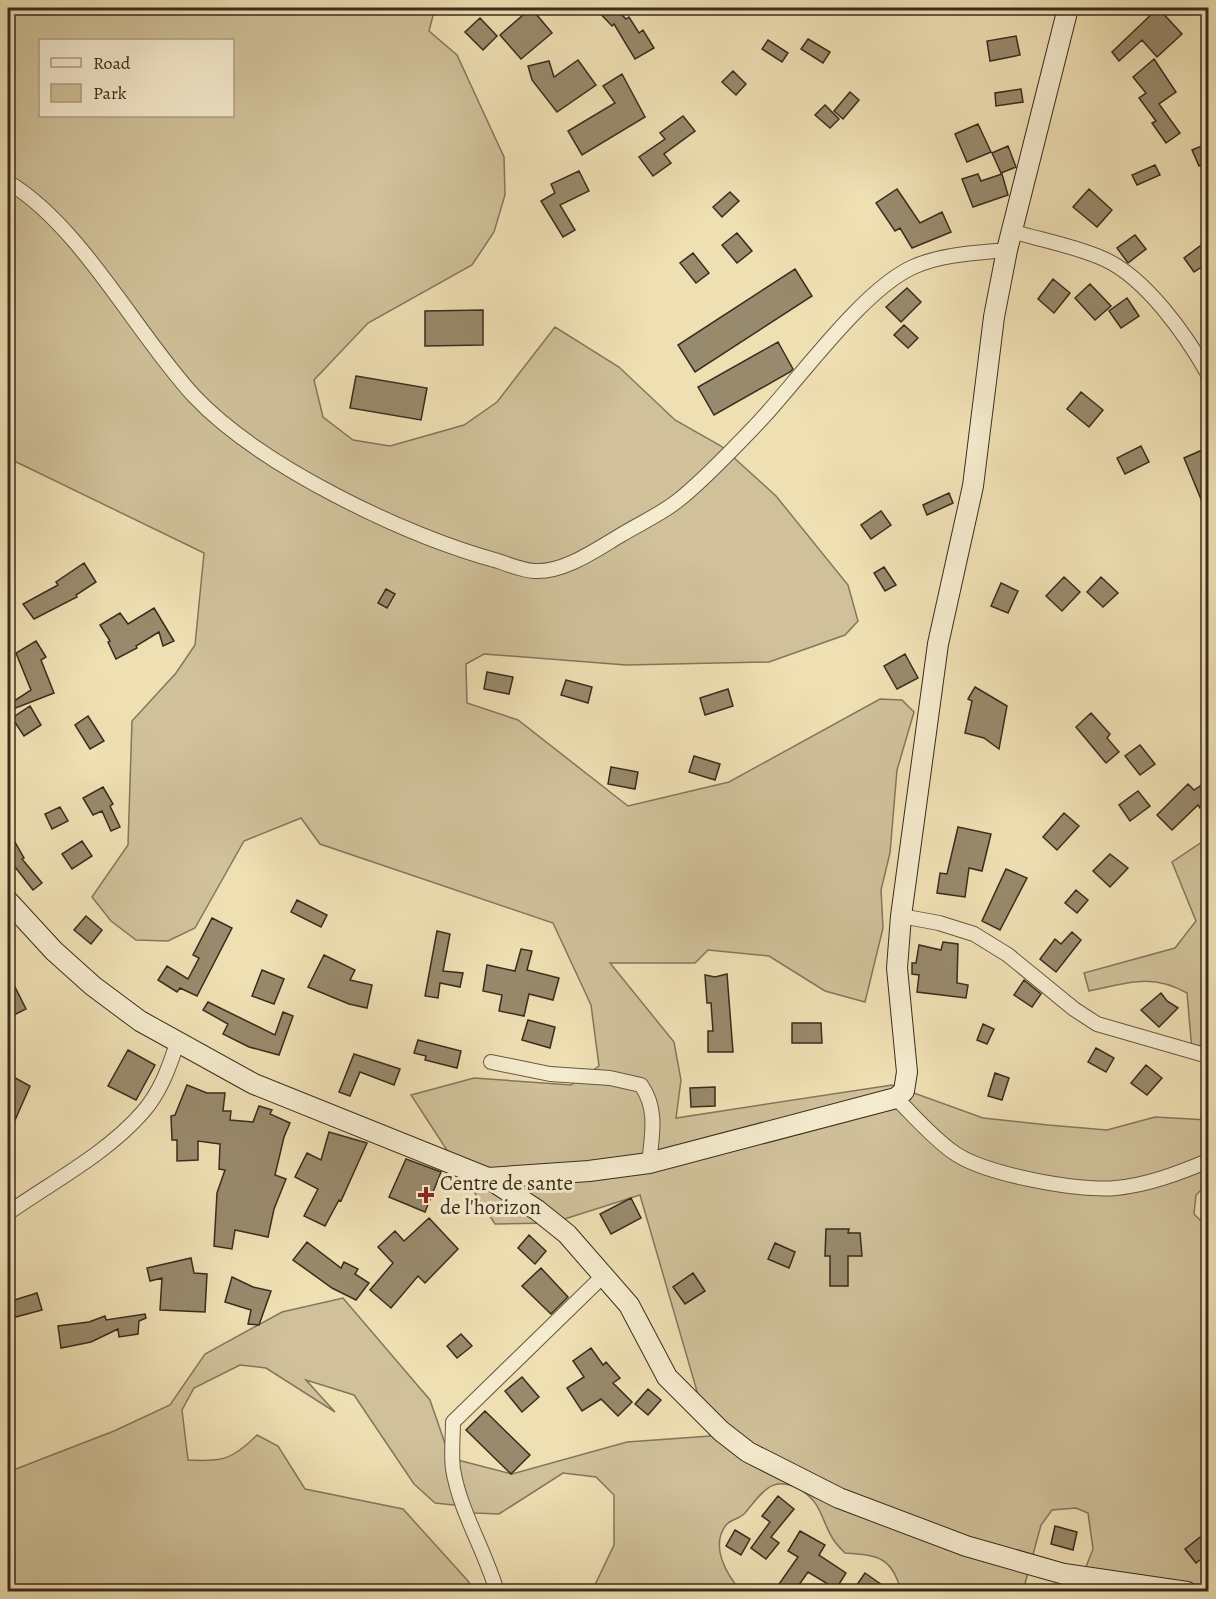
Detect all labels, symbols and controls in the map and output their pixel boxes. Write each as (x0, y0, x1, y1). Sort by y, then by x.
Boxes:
legend (39, 39, 234, 117)
text: Road (93, 51, 131, 75)
text: Park (93, 81, 127, 105)
place label: Centre de sante de l'horizon (440, 1169, 573, 1221)
marker: Centre de sante de l'horizon (417, 1186, 435, 1204)

